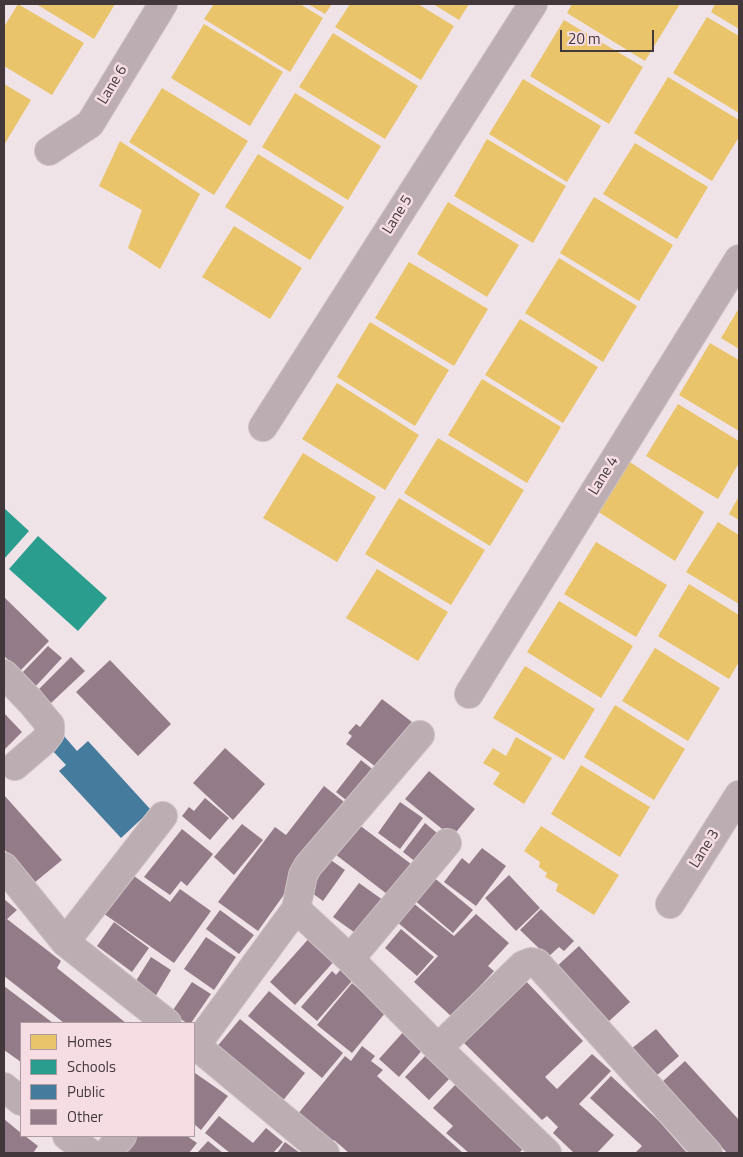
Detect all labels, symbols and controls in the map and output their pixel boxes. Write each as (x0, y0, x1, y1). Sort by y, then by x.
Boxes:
scale bar (563, 20, 657, 52)
text: 20 m (568, 27, 601, 50)
street label: Lane 6 (94, 62, 132, 108)
street label: Lane 5 (379, 192, 417, 238)
street label: Lane 4 (585, 453, 623, 499)
street label: Lane 3 (686, 826, 724, 872)
legend (20, 1022, 195, 1137)
text: Homes (67, 1030, 112, 1053)
text: Schools (67, 1055, 116, 1078)
text: Public (67, 1080, 105, 1103)
text: Other (67, 1105, 103, 1128)

